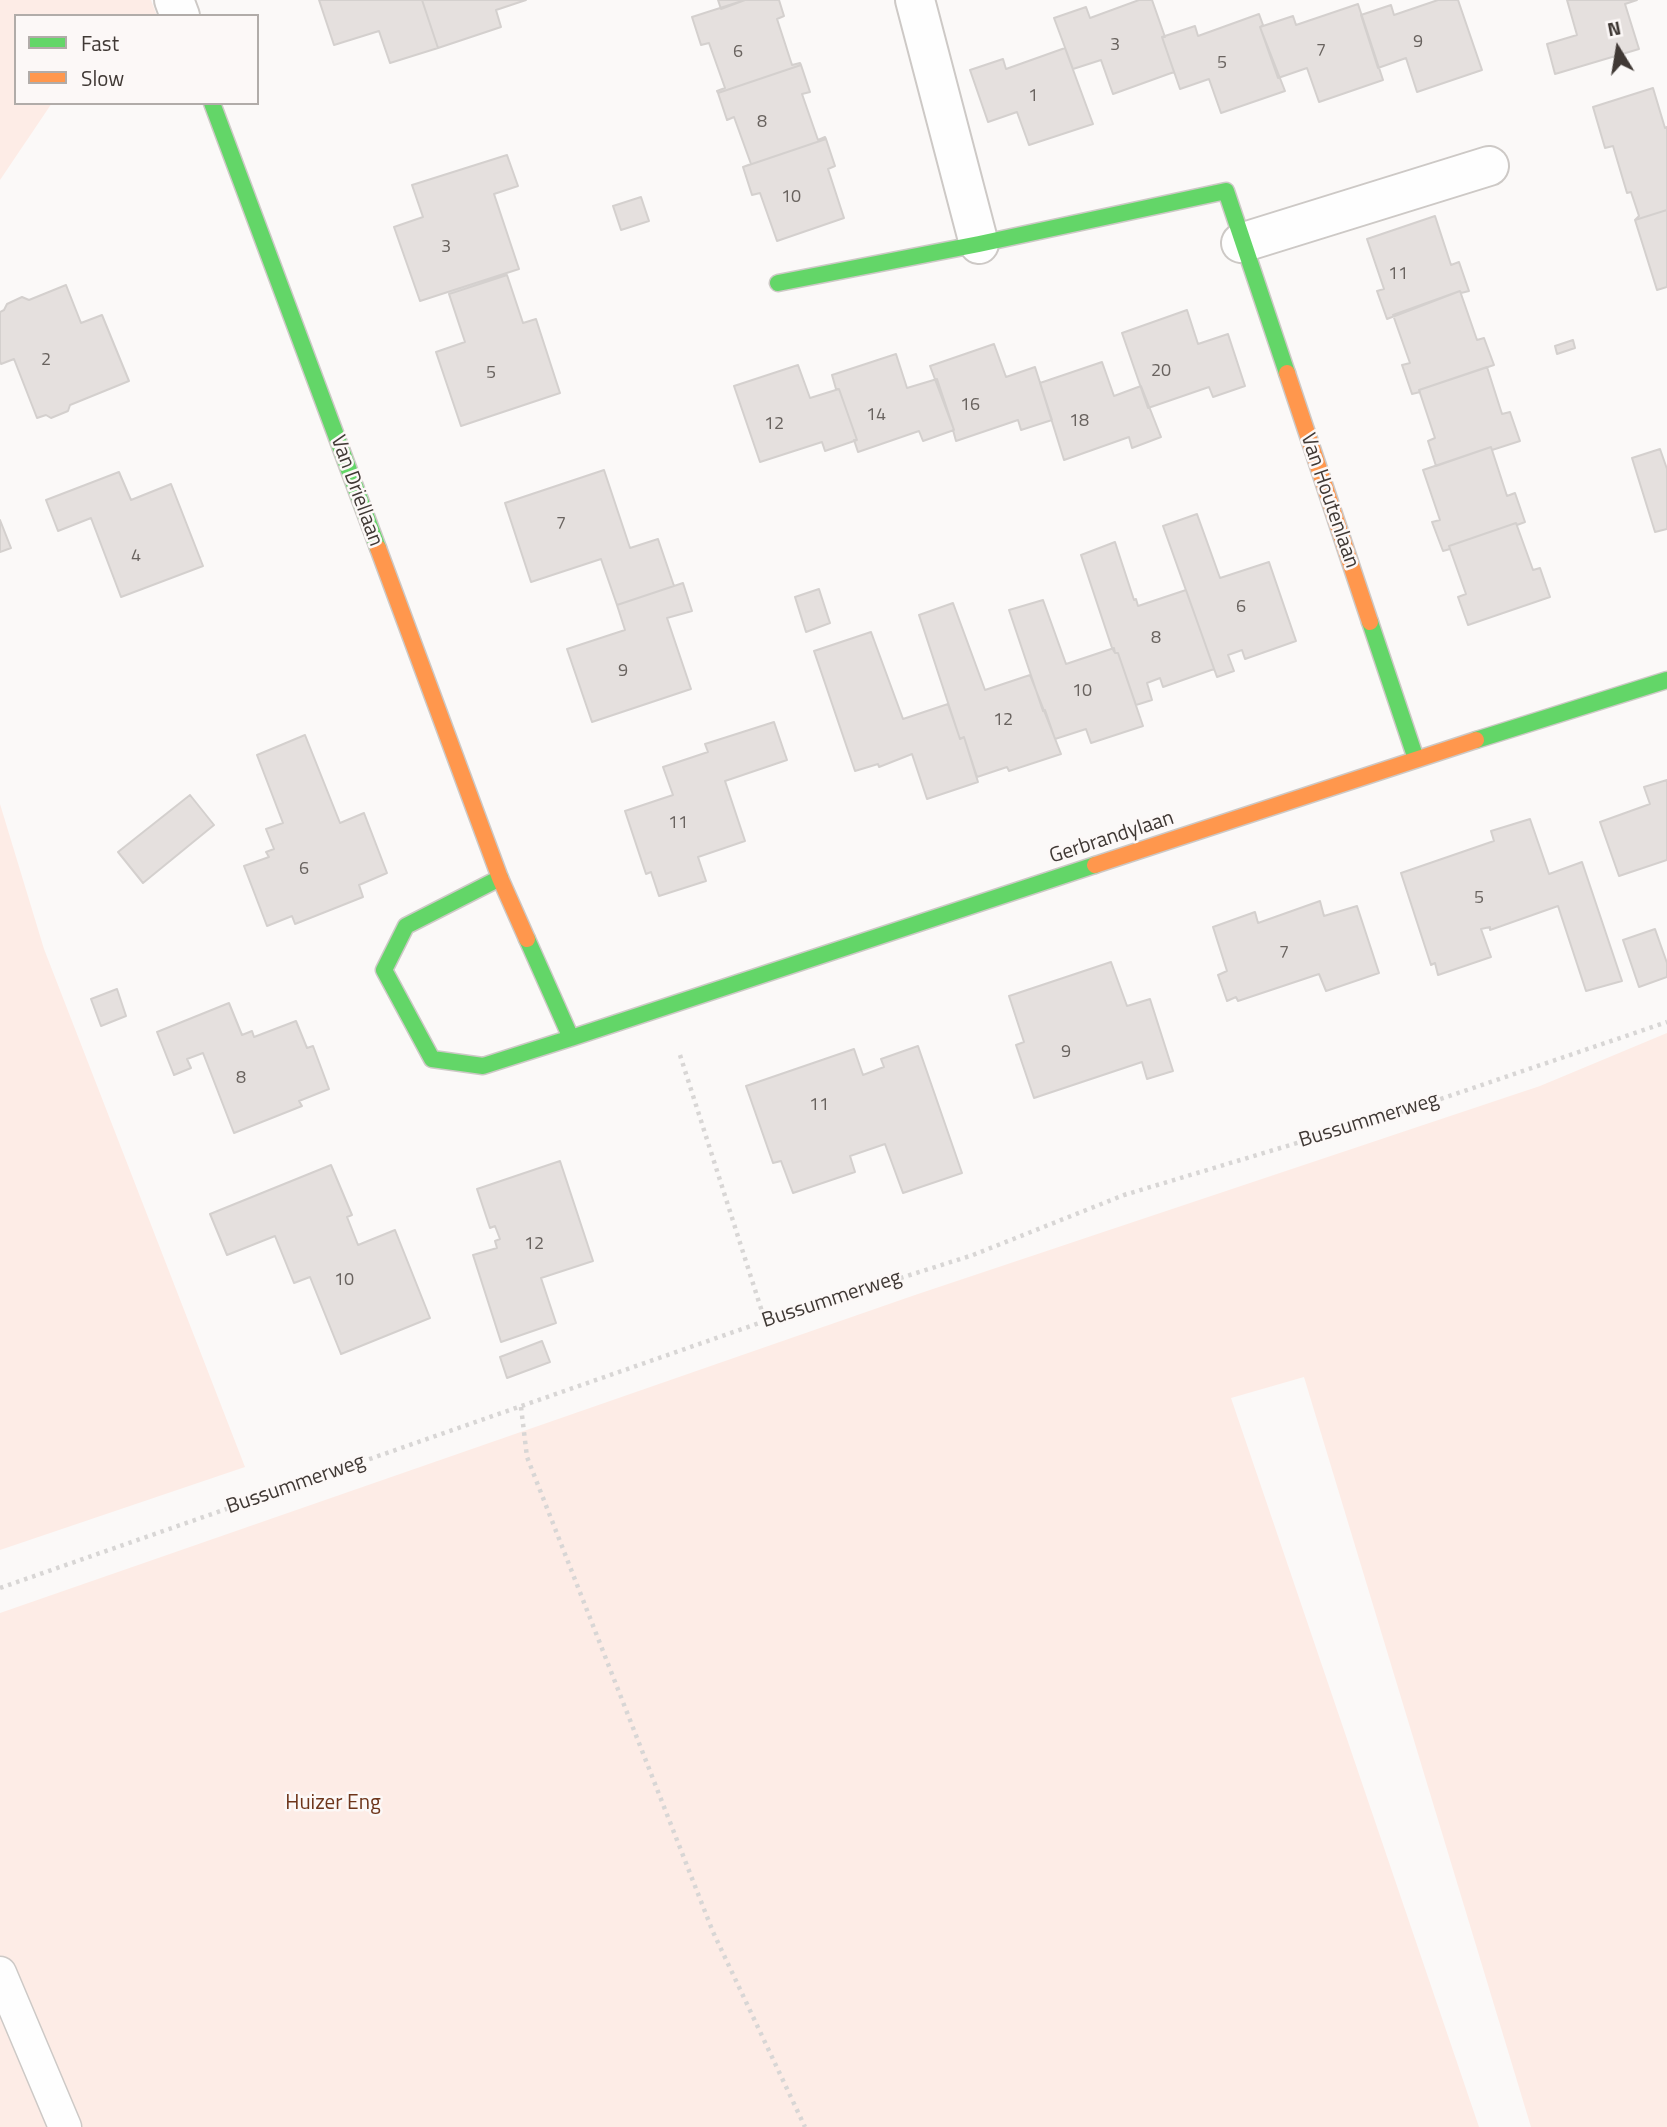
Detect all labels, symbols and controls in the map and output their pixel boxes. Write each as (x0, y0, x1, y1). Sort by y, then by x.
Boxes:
text: N (1605, 12, 1623, 43)
legend (14, 14, 259, 105)
north arrow (1583, 14, 1653, 84)
text: Fast (81, 27, 119, 59)
house number: 9 (1413, 32, 1423, 54)
house number: 3 (1110, 35, 1120, 57)
house number: 7 (1316, 41, 1326, 63)
house number: 6 (733, 42, 743, 64)
house number: 5 (1217, 53, 1227, 75)
text: Slow (81, 62, 124, 94)
house number: 1 (1028, 86, 1038, 108)
house number: 8 (757, 112, 767, 134)
house number: 10 (781, 187, 801, 209)
house number: 3 (441, 237, 451, 259)
house number: 11 (1388, 264, 1408, 286)
house number: 2 (41, 350, 51, 372)
house number: 20 (1151, 361, 1171, 383)
house number: 5 (486, 363, 496, 385)
house number: 16 (960, 395, 980, 417)
house number: 14 (866, 405, 886, 427)
house number: 18 (1069, 411, 1089, 433)
house number: 12 (764, 414, 784, 436)
street label: Van Houtenlaan (1294, 430, 1364, 572)
street label: Van Driellaan (324, 432, 388, 550)
house number: 7 (556, 514, 566, 536)
house number: 4 (131, 546, 141, 568)
house number: 6 (1236, 597, 1246, 619)
house number: 8 (1151, 628, 1161, 650)
house number: 9 (618, 661, 628, 683)
house number: 10 (1072, 681, 1092, 703)
house number: 12 (993, 710, 1013, 732)
street label: Gerbrandylaan (1047, 806, 1177, 870)
house number: 11 (668, 813, 688, 835)
house number: 6 (299, 859, 309, 881)
house number: 5 (1474, 888, 1484, 910)
house number: 7 (1279, 943, 1289, 965)
house number: 9 (1061, 1042, 1071, 1064)
house number: 8 (236, 1068, 246, 1090)
street label: Bussummerweg (1296, 1088, 1442, 1154)
house number: 11 (809, 1095, 829, 1117)
house number: 12 (524, 1234, 544, 1256)
street label: Bussummerweg (759, 1266, 905, 1334)
house number: 10 (334, 1270, 354, 1292)
street label: Bussummerweg (223, 1449, 369, 1521)
park label: Huizer Eng (285, 1791, 381, 1817)

